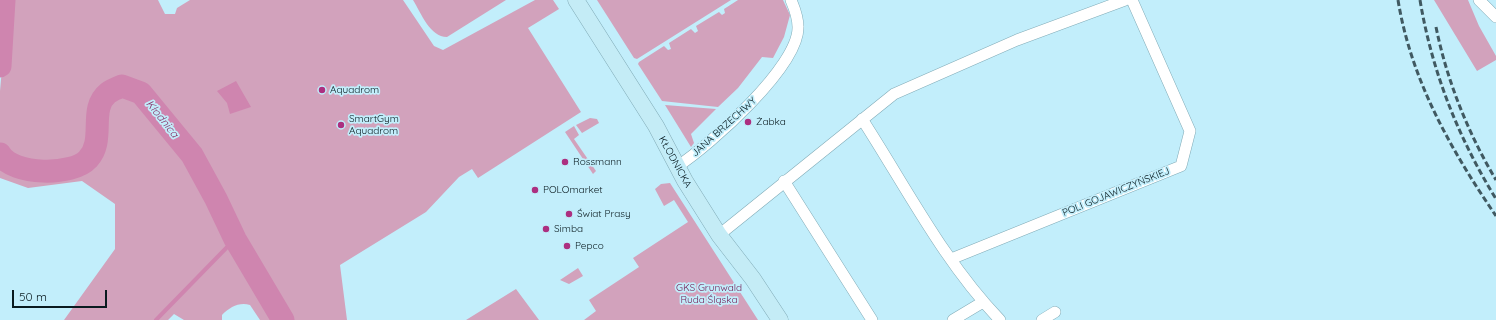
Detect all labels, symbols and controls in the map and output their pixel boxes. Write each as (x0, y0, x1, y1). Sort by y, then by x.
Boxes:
place label: Aquadrom (330, 84, 379, 96)
marker: Aquadrom (317, 85, 327, 95)
street label: JANA BRZECHWY (689, 95, 759, 159)
water label: Kłodnica (143, 98, 181, 140)
place label: SmartGym Aquadrom (349, 113, 399, 136)
place label: Żabka (756, 116, 786, 128)
marker: Żabka (743, 117, 753, 127)
marker: SmartGym Aquadrom (336, 120, 346, 130)
street label: KŁODNICKA (656, 134, 694, 190)
place label: Rossmann (573, 156, 622, 168)
marker: Rossmann (560, 157, 570, 167)
street label: POLI GOJAWICZYŃSKIEJ (1061, 165, 1171, 219)
place label: POLOmarket (543, 184, 603, 196)
marker: POLOmarket (530, 185, 540, 195)
place label: Świat Prasy (577, 208, 631, 220)
marker: Świat Prasy (564, 209, 574, 219)
place label: Simba (554, 223, 583, 235)
marker: Simba (541, 224, 551, 234)
place label: Pepco (575, 240, 604, 252)
marker: Pepco (562, 241, 572, 251)
scale bar (14, 282, 109, 308)
park label: GKS Grunwald Ruda Śląska (676, 282, 742, 306)
text: 50 m (19, 289, 47, 304)

